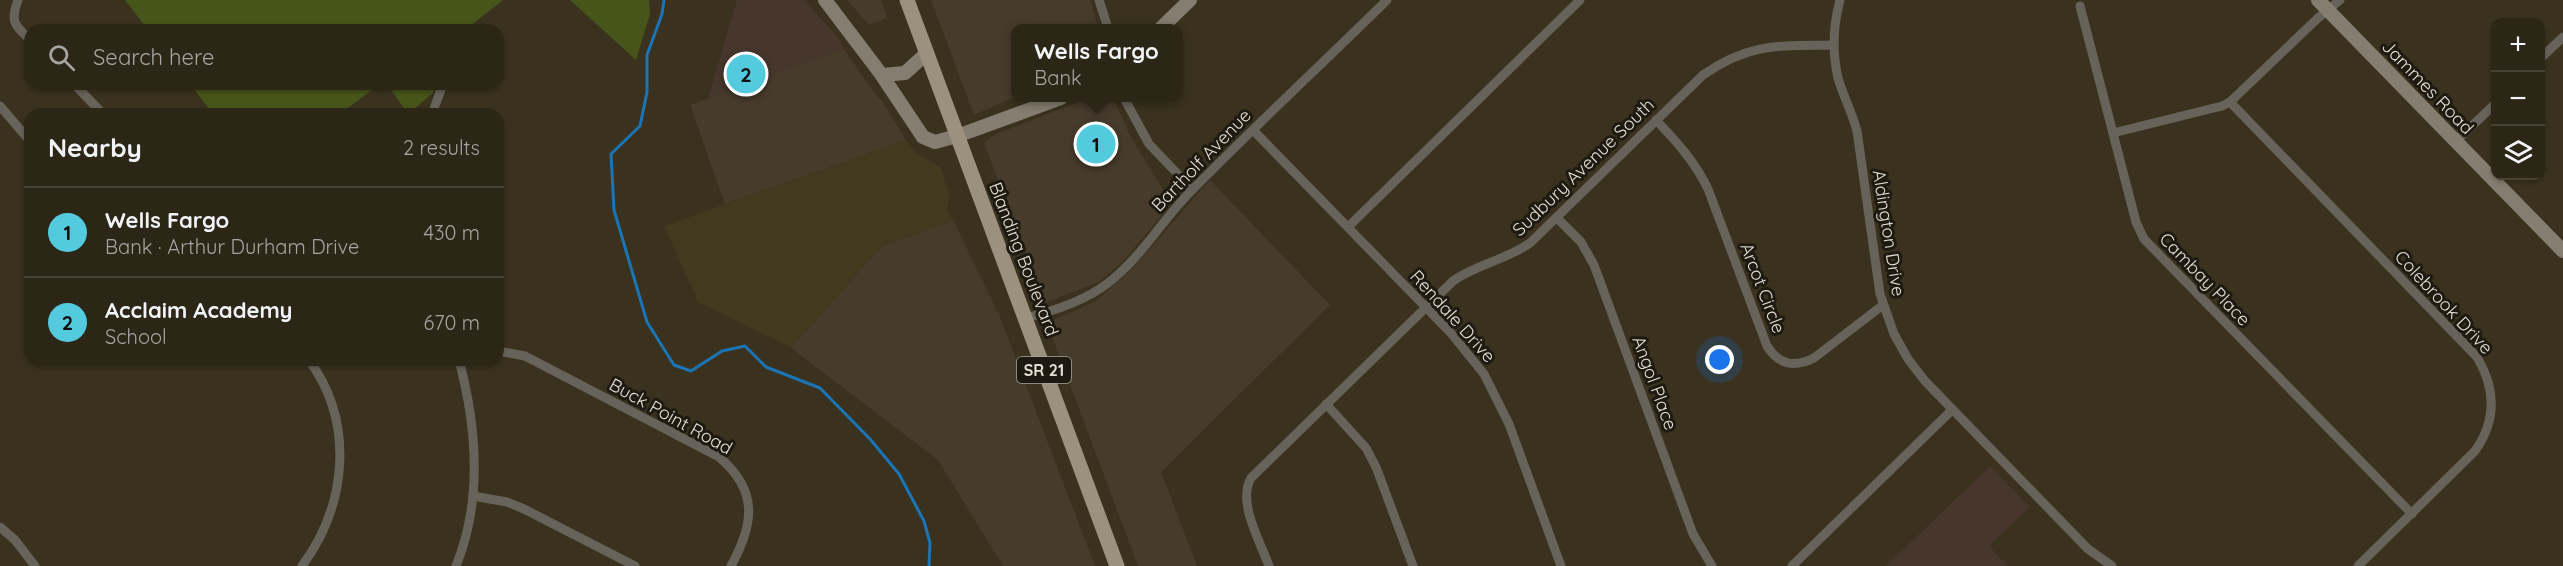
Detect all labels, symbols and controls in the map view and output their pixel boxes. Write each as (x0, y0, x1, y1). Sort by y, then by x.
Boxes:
map controls (2491, 18, 2545, 180)
button: + (2491, 18, 2545, 72)
search box (24, 24, 504, 90)
popup (1011, 24, 1182, 102)
street label: Jammes Road (2377, 35, 2479, 139)
text: Wells Fargo (1034, 37, 1159, 65)
icon: search (45, 41, 78, 74)
text: Search here (93, 43, 214, 71)
pin: 2 (726, 52, 766, 97)
text: Bank (1034, 65, 1082, 90)
button: − (2491, 72, 2545, 126)
street label: Sudbury Avenue South (1507, 93, 1659, 241)
street label: Bartholf Avenue (1146, 104, 1256, 216)
pin: 1 (1076, 122, 1116, 166)
button: layers (2491, 126, 2545, 180)
text: Nearby (48, 131, 142, 164)
text: 2 results (403, 135, 480, 160)
street label: Aldington Drive (1868, 168, 1910, 298)
street label: Blanding Boulevard (984, 179, 1064, 339)
text: Wells Fargo (105, 206, 229, 234)
text: 1 (64, 220, 71, 245)
text: 430 m (423, 220, 480, 245)
street label: Cambay Place (2155, 227, 2255, 331)
text: Bank · Arthur Durham Drive (105, 234, 359, 259)
street label: Arcot Circle (1735, 240, 1791, 336)
street label: Colebrook Drive (2390, 245, 2498, 359)
street label: Rendale Drive (1405, 265, 1501, 367)
text: Acclaim Academy (105, 296, 293, 324)
text: 2 (62, 310, 73, 335)
text: 670 m (423, 310, 480, 335)
text: School (105, 324, 167, 349)
street label: Angol Place (1627, 333, 1683, 433)
your location (1705, 345, 1734, 374)
road number: SR 21 (1017, 357, 1071, 383)
street label: Buck Point Road (605, 373, 737, 459)

